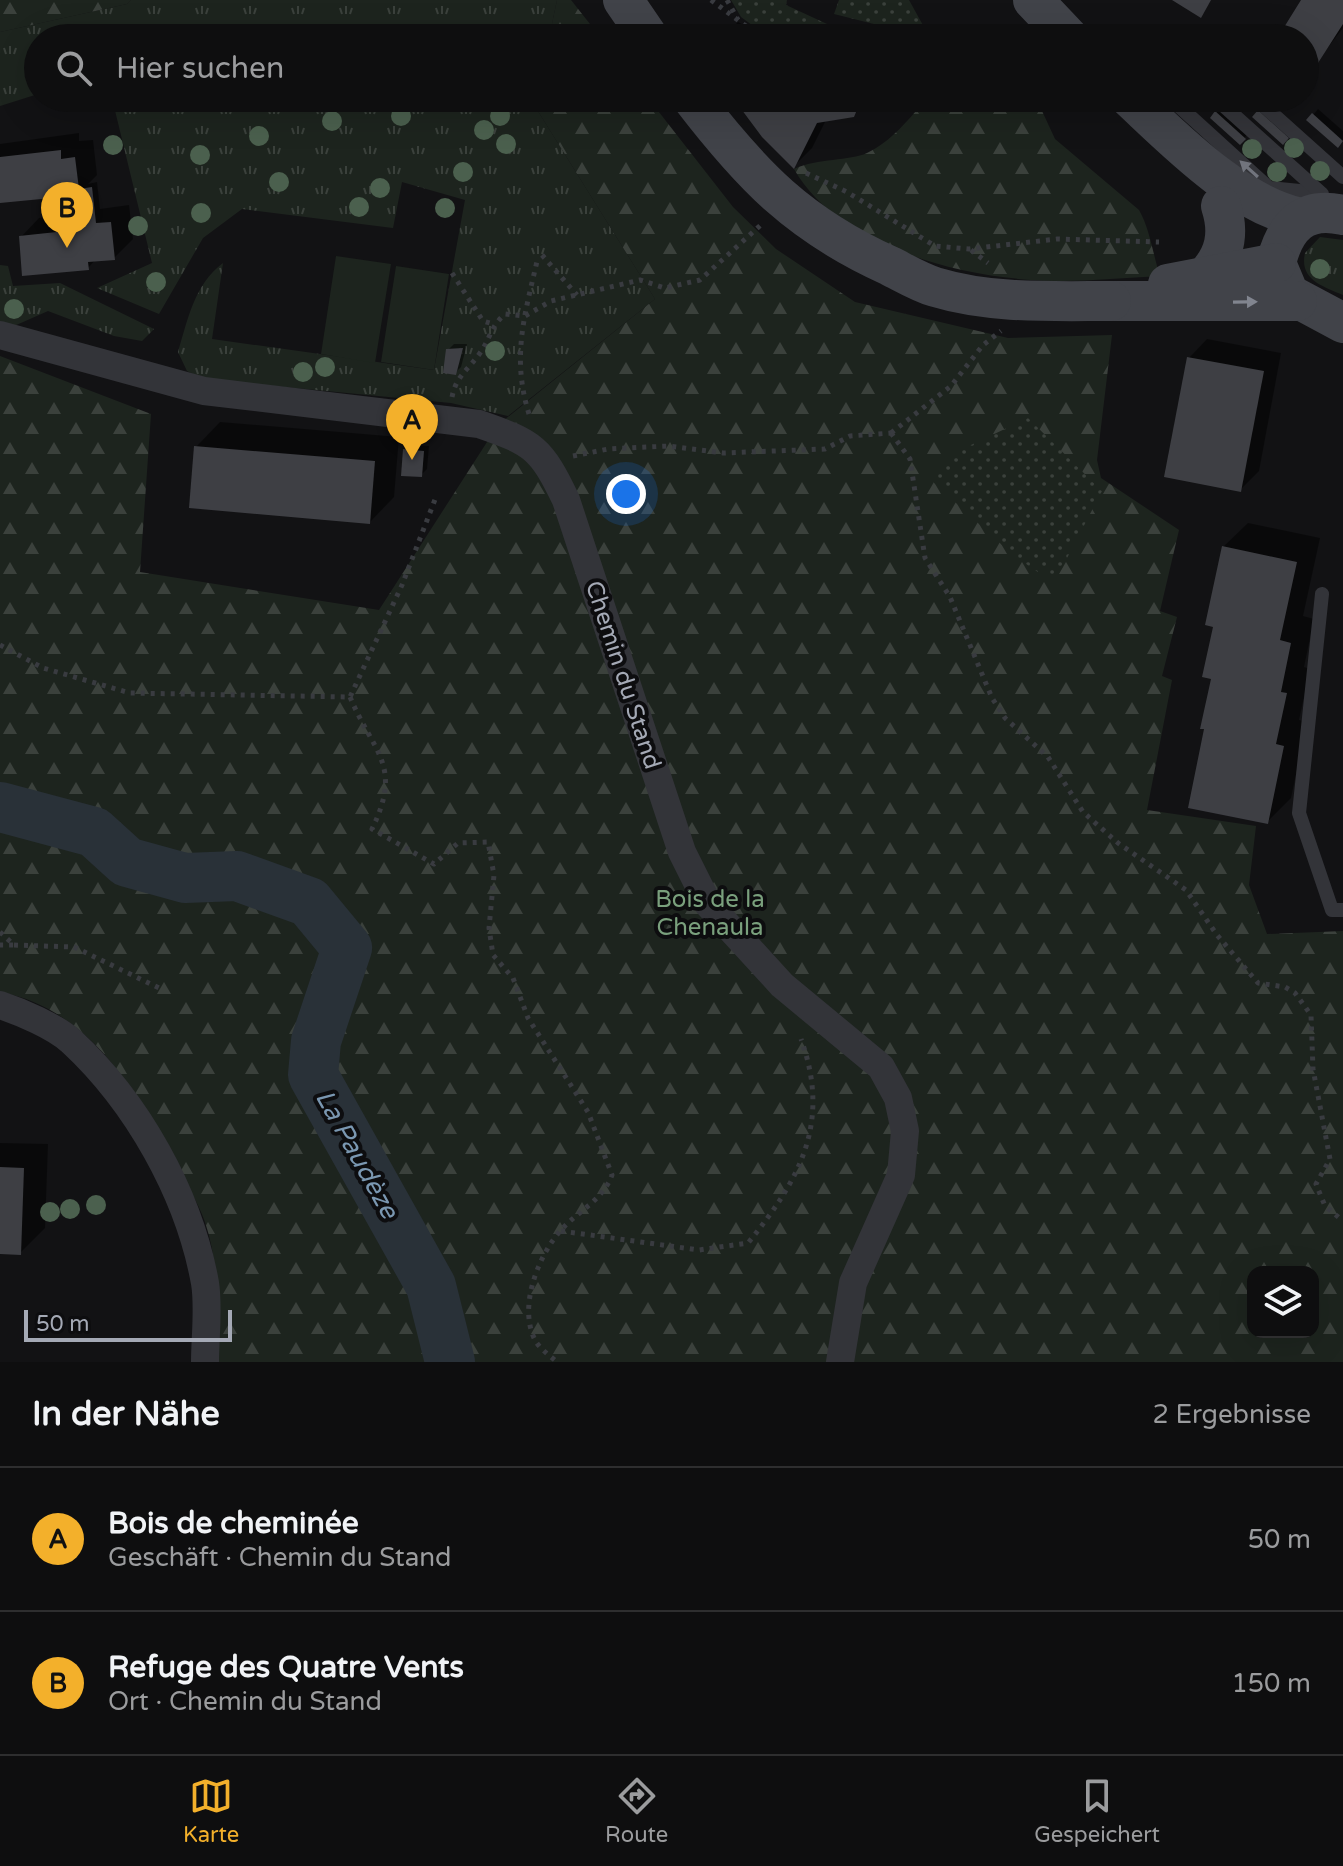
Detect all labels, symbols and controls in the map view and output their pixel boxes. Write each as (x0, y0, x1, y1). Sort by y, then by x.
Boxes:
search box (24, 24, 1319, 112)
icon: search (52, 46, 96, 90)
text: Hier suchen (116, 50, 284, 87)
one-way arrow (1240, 161, 1259, 179)
pin: B (41, 182, 93, 248)
one-way arrow (1233, 296, 1258, 309)
pin: A (386, 394, 438, 460)
your location (606, 474, 646, 514)
street label: Chemin du Stand (579, 577, 667, 773)
park label: Bois de la Chenaula (655, 885, 765, 942)
water label: La Paudèze (309, 1084, 406, 1225)
map controls (1247, 1266, 1319, 1338)
button: layers (1247, 1266, 1319, 1338)
scale bar (24, 1306, 232, 1342)
text: 50 m (36, 1311, 90, 1337)
text: In der Nähe (32, 1394, 220, 1435)
text: 2 Ergebnisse (1152, 1399, 1311, 1430)
text: Bois de cheminée (108, 1505, 359, 1542)
text: A (48, 1524, 68, 1555)
text: 50 m (1248, 1524, 1311, 1555)
text: Geschäft · Chemin du Stand (108, 1542, 452, 1573)
text: Refuge des Quatre Vents (108, 1649, 464, 1686)
text: B (49, 1668, 67, 1699)
text: 150 m (1231, 1668, 1311, 1699)
text: Ort · Chemin du Stand (108, 1686, 382, 1717)
tab: Karte (183, 1774, 239, 1848)
tab: Route (605, 1774, 668, 1848)
tab: Gespeichert (1034, 1774, 1160, 1848)

